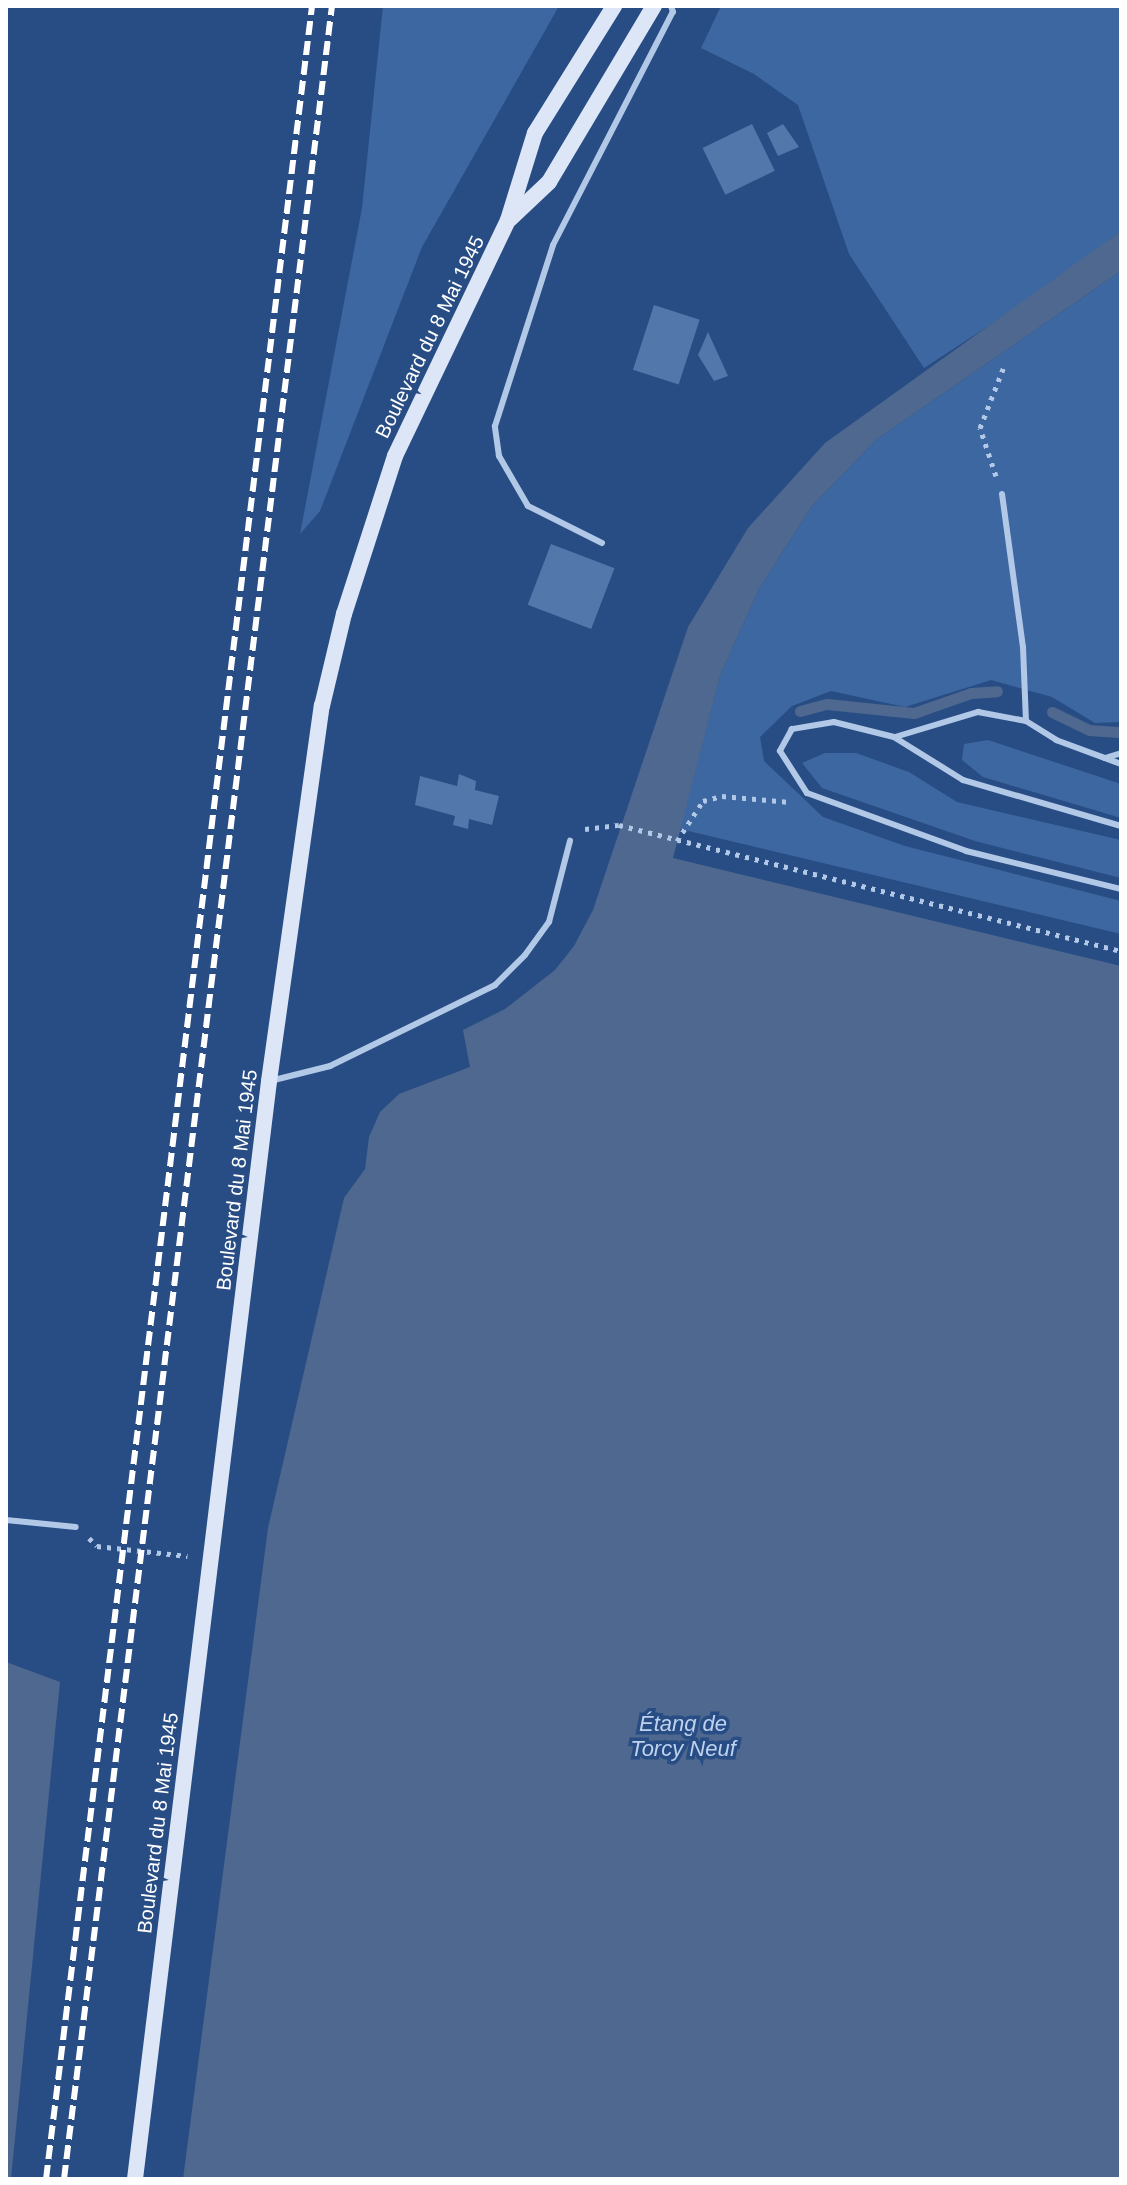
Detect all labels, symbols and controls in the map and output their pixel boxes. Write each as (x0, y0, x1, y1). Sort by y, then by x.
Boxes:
street label: Boulevard du 8 Mai 1945 (370, 232, 490, 442)
street label: Boulevard du 8 Mai 1945 (212, 1068, 262, 1292)
water label: Étang de Torcy Neuf (630, 1710, 736, 1762)
street label: Boulevard du 8 Mai 1945 (133, 1711, 183, 1935)

